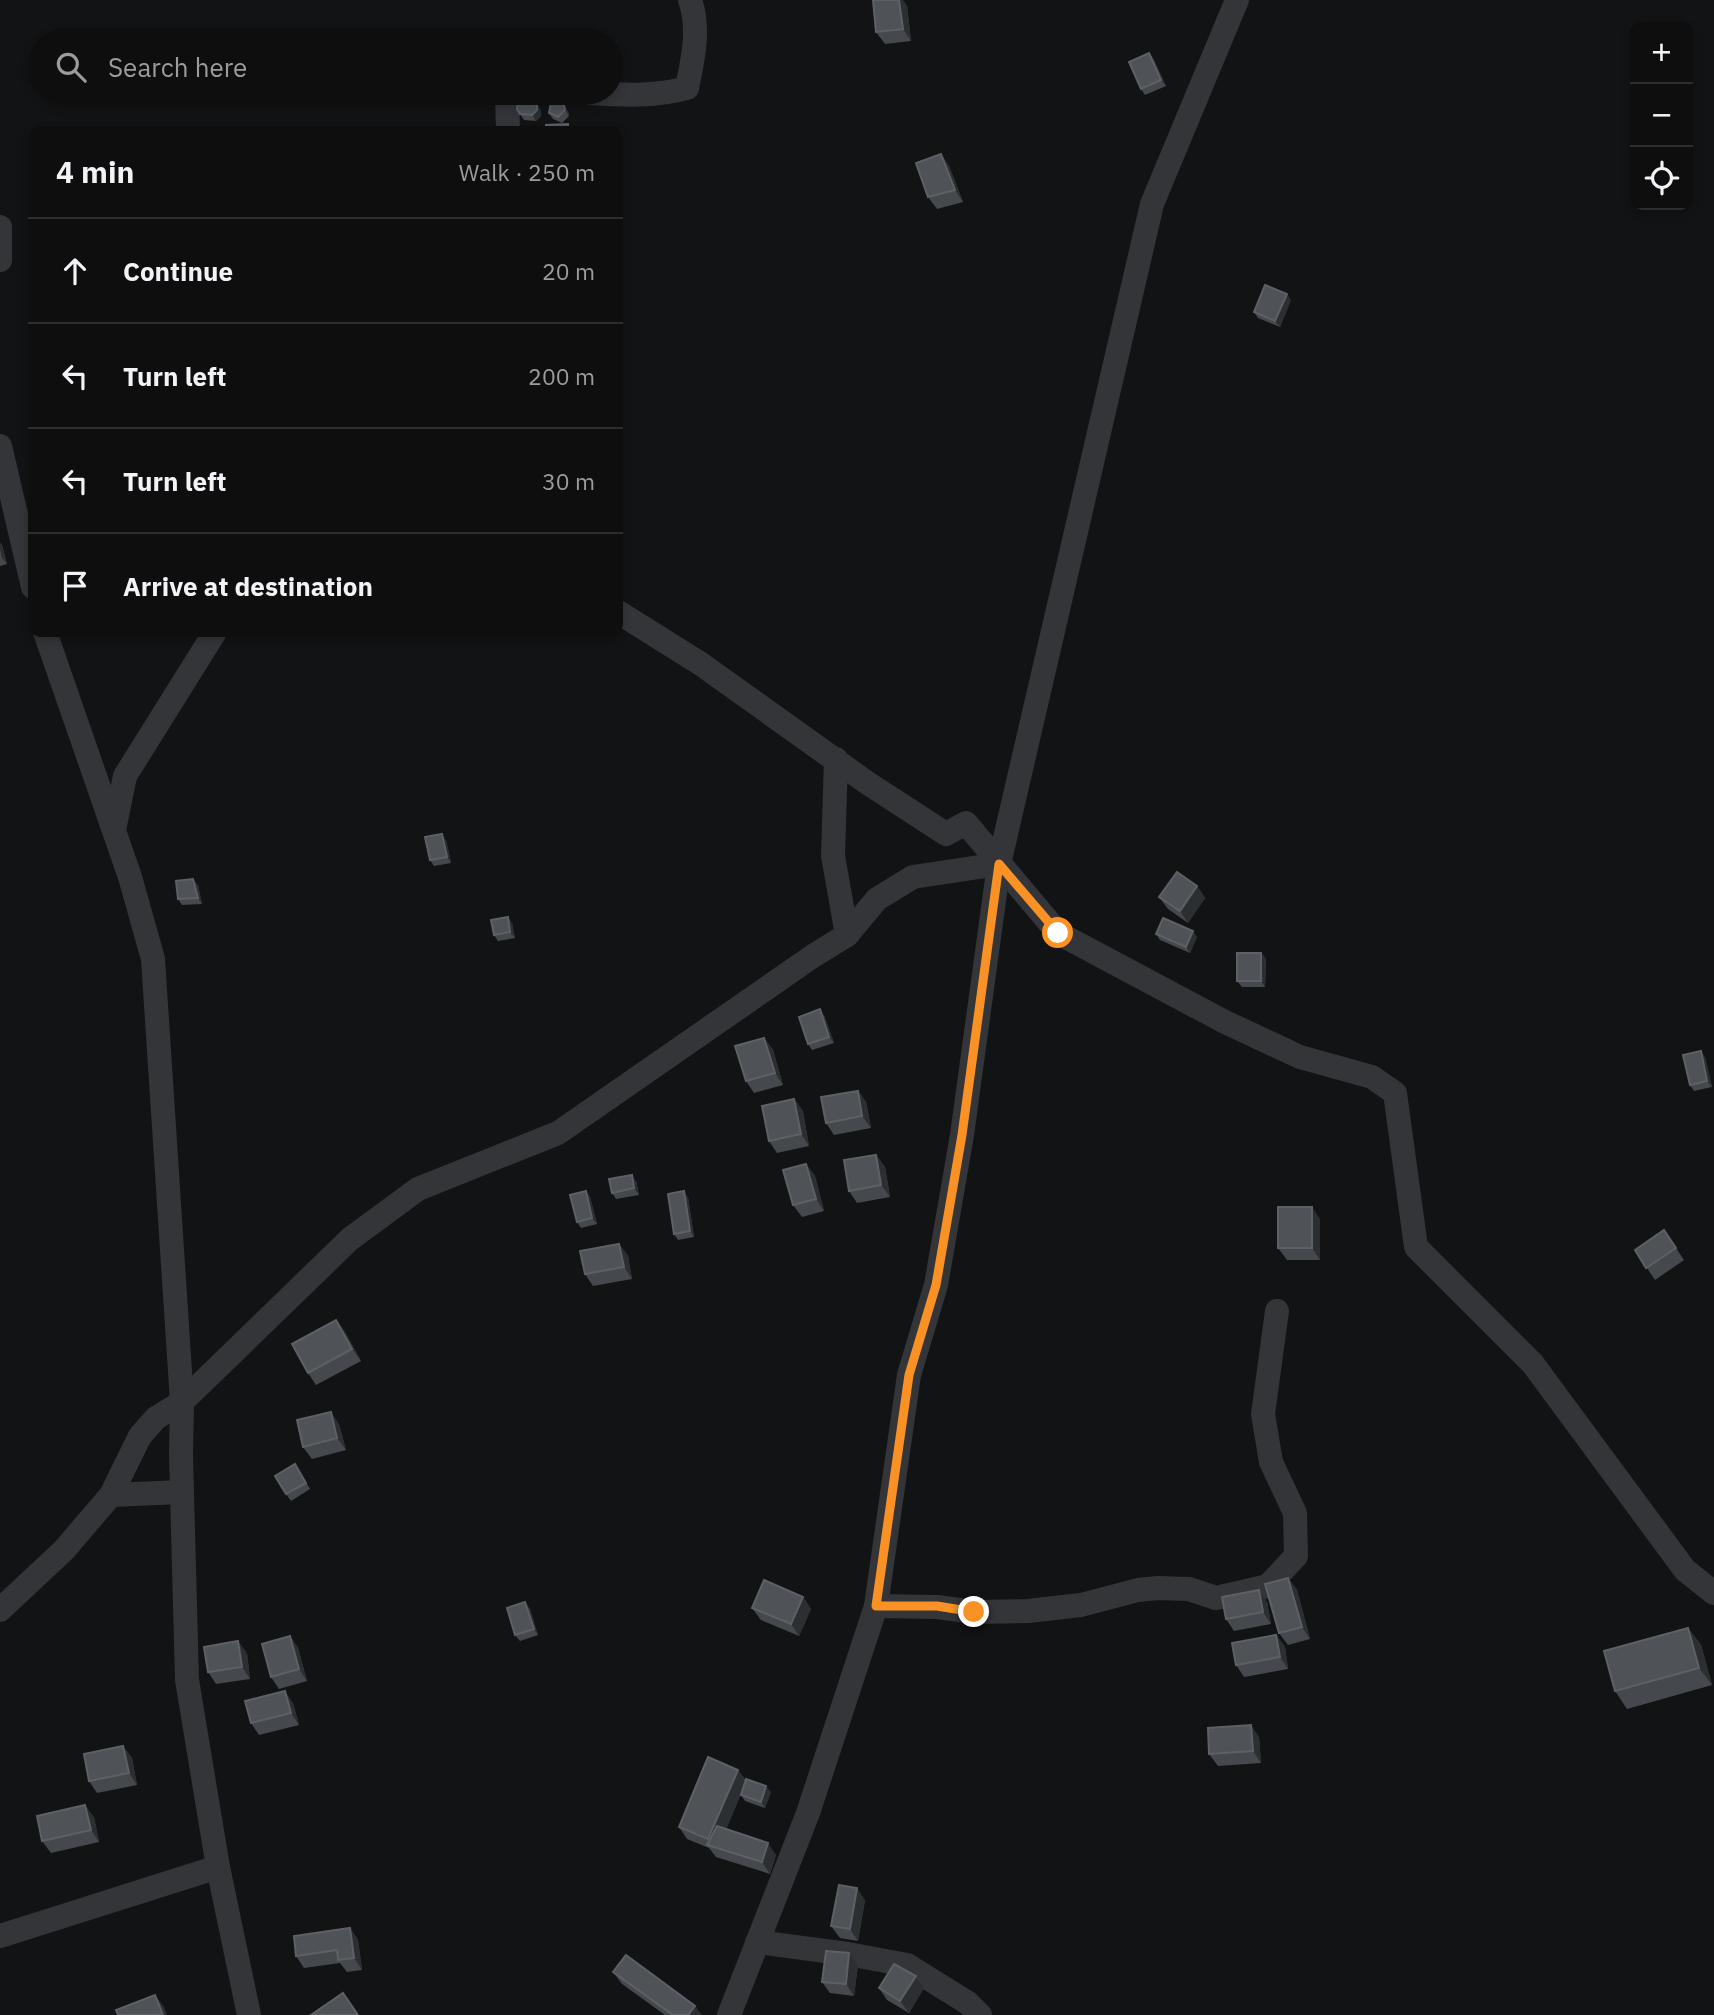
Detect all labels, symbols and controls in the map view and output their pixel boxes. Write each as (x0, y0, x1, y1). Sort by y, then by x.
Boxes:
map controls (1630, 21, 1693, 210)
button: + (1630, 21, 1693, 84)
search box (28, 28, 623, 105)
icon: search (52, 48, 90, 86)
text: Search here (108, 50, 247, 84)
button: − (1630, 84, 1693, 147)
button: locate (1630, 147, 1693, 210)
text: 4 min (56, 152, 134, 191)
text: Walk · 250 m (459, 157, 595, 187)
icon: ahead (56, 252, 94, 290)
text: Continue (123, 254, 233, 288)
text: 20 m (542, 256, 595, 286)
icon: left (56, 357, 94, 395)
text: Turn left (123, 359, 226, 393)
text: 200 m (528, 361, 595, 391)
icon: left (56, 462, 94, 500)
text: Turn left (123, 464, 226, 498)
text: 30 m (542, 466, 595, 496)
icon: arrive (56, 567, 94, 605)
text: Arrive at destination (123, 569, 373, 603)
route start (1042, 917, 1073, 948)
route end (958, 1596, 989, 1627)

